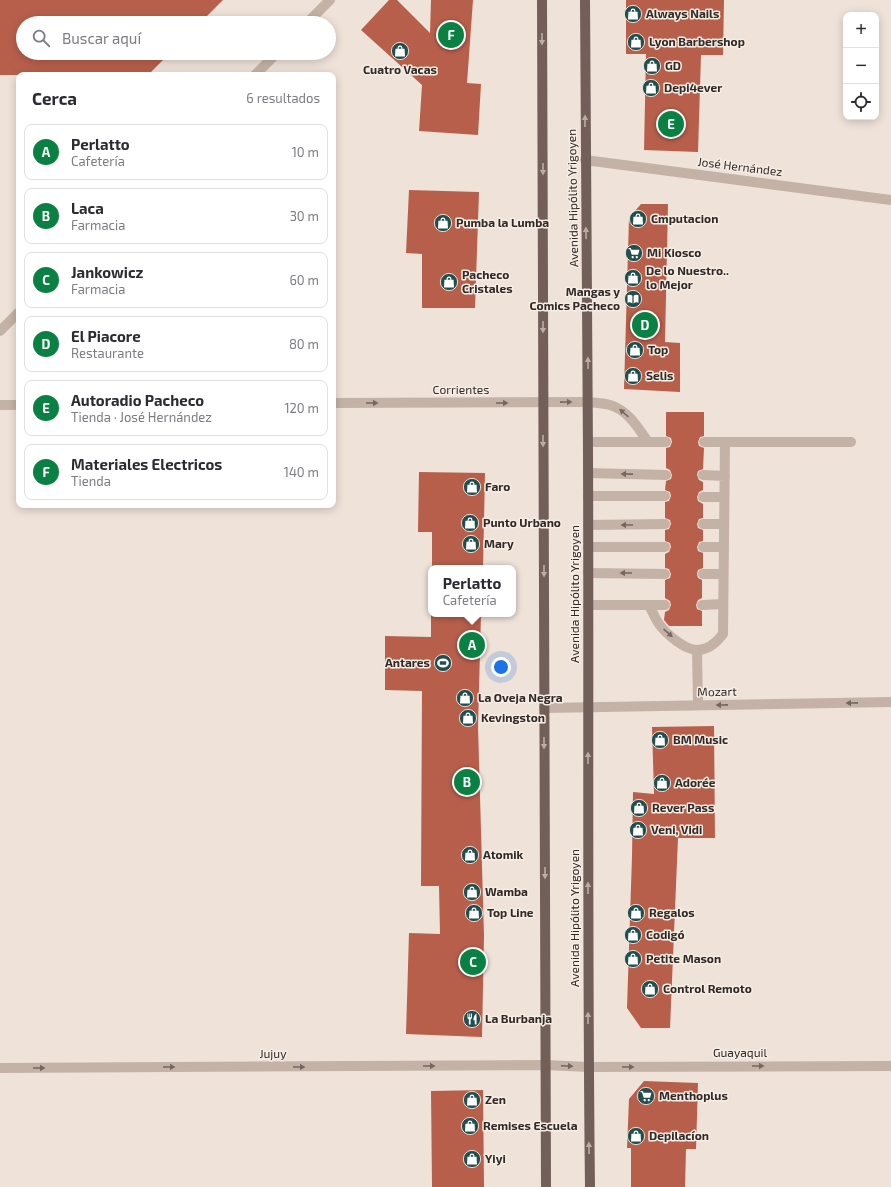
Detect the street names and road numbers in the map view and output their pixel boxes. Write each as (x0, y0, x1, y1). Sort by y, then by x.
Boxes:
street label: Avenida Hipólito Yrigoyen (564, 129, 580, 267)
street label: José Hernández (697, 154, 783, 178)
street label: Corrientes (433, 382, 489, 396)
street label: Avenida Hipólito Yrigoyen (567, 525, 581, 663)
street label: Mozart (697, 684, 737, 698)
street label: Avenida Hipólito Yrigoyen (567, 849, 581, 987)
street label: Guayaquil (713, 1045, 767, 1059)
street label: Jujuy (259, 1046, 287, 1061)

